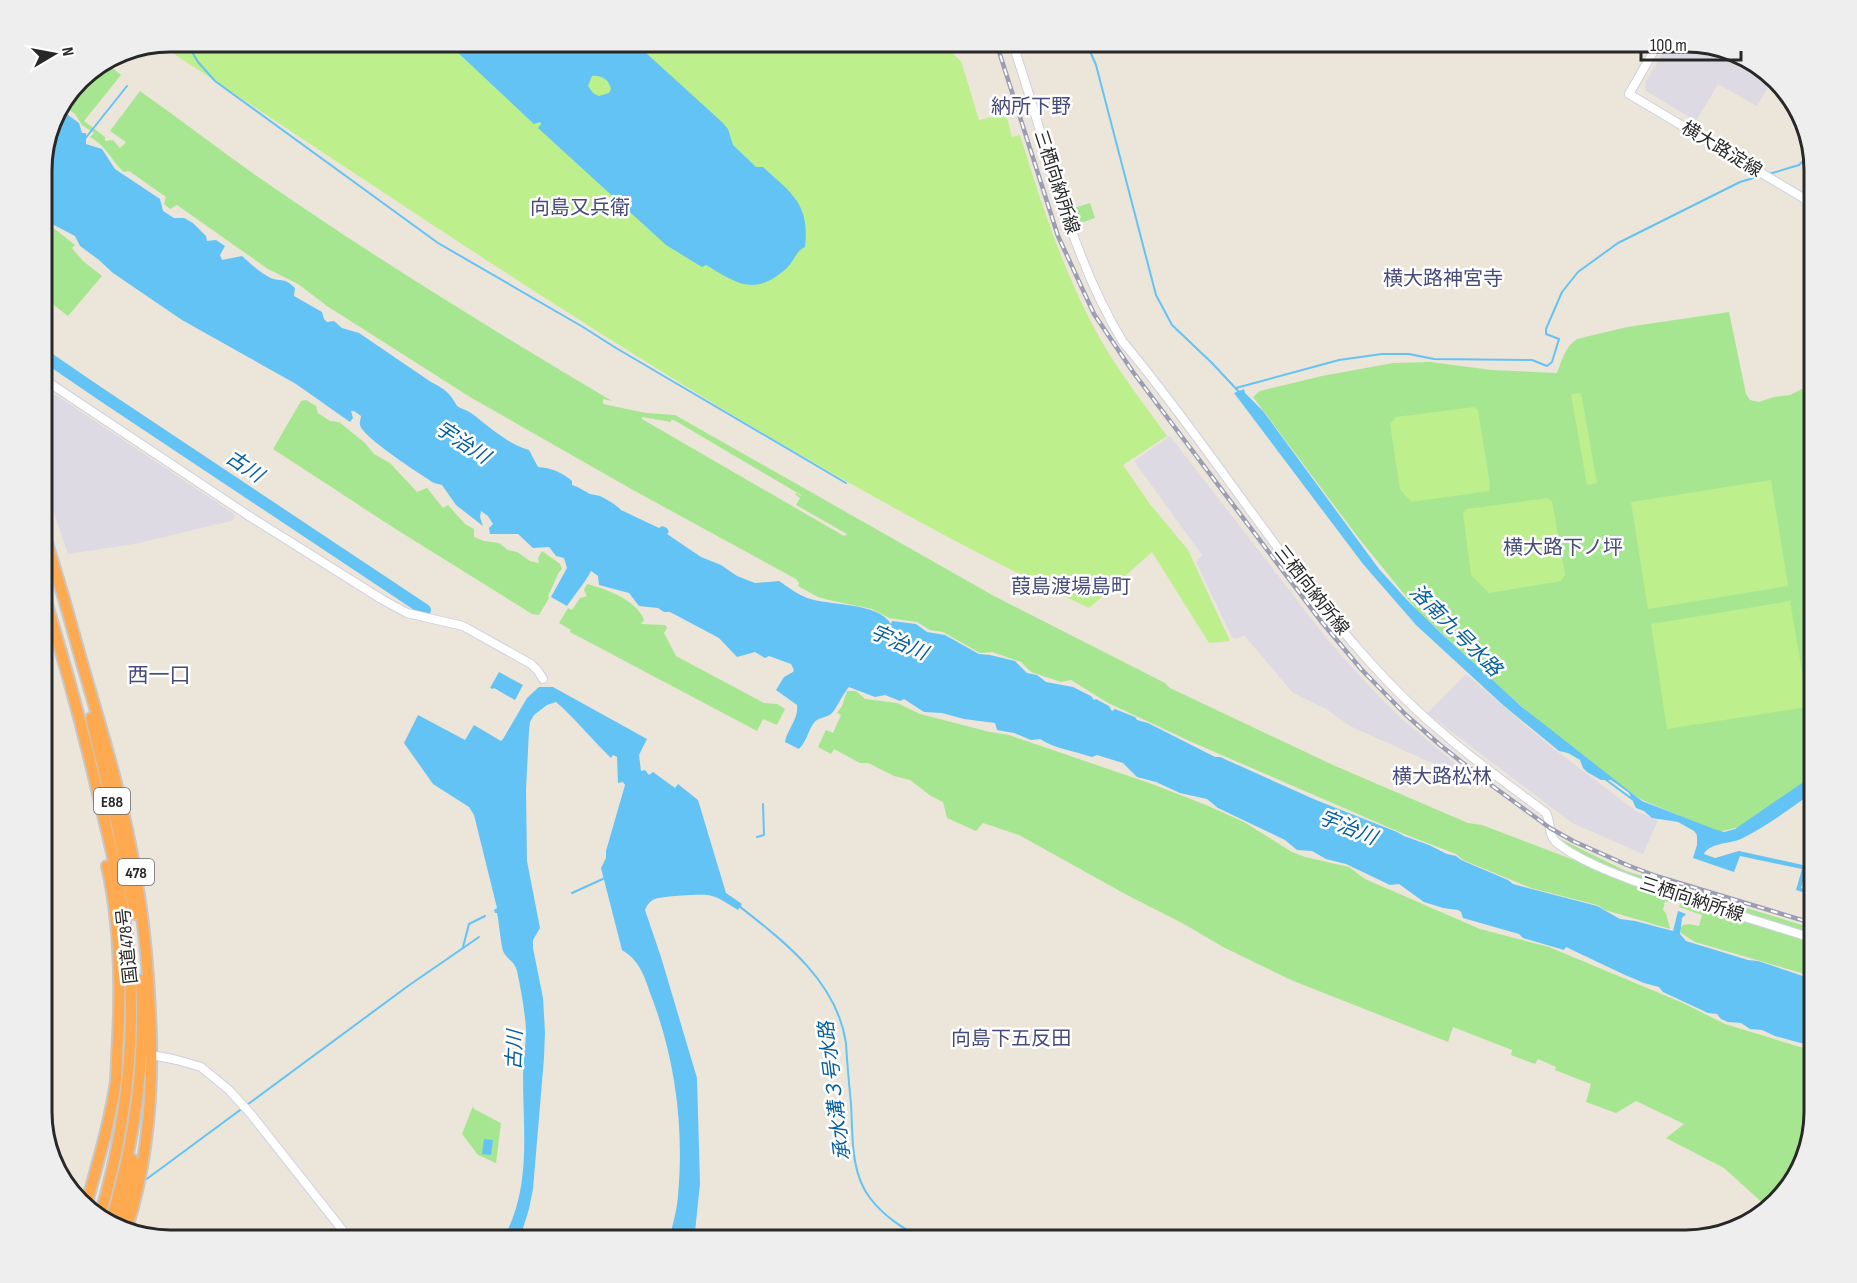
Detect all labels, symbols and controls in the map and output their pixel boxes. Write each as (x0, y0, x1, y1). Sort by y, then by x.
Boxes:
north arrow (24, 24, 84, 84)
scale bar (1641, 24, 1742, 62)
text: 100 m (1650, 35, 1687, 56)
text: N (57, 46, 77, 58)
district label: 納所下野 (991, 95, 1071, 119)
street label: 横大路淀線 (1678, 117, 1766, 182)
street label: 三栖向納所線 (1030, 128, 1083, 237)
district label: 向島又兵衛 (530, 196, 630, 220)
district label: 横大路神宮寺 (1383, 267, 1503, 291)
water label: 宇治川 (431, 416, 496, 470)
water label: 古川 (221, 446, 269, 489)
district label: 横大路下ノ坪 (1503, 536, 1623, 560)
street label: 三栖向納所線 (1270, 541, 1353, 639)
district label: 葭島渡場島町 (1011, 575, 1131, 599)
water label: 洛南九号水路 (1404, 580, 1508, 683)
water label: 宇治川 (866, 620, 933, 666)
district label: 西一口 (128, 663, 191, 688)
district label: 横大路松林 (1392, 765, 1492, 789)
road number: E88 (94, 788, 130, 814)
water label: 宇治川 (1315, 806, 1382, 851)
road number: 478 (118, 859, 154, 885)
street label: 三栖向納所線 (1637, 873, 1746, 926)
street label: 国道478号 (113, 907, 142, 985)
water label: 承水溝３号水路 (814, 1018, 855, 1162)
district label: 向島下五反田 (951, 1027, 1071, 1051)
water label: 古川 (502, 1028, 528, 1070)

